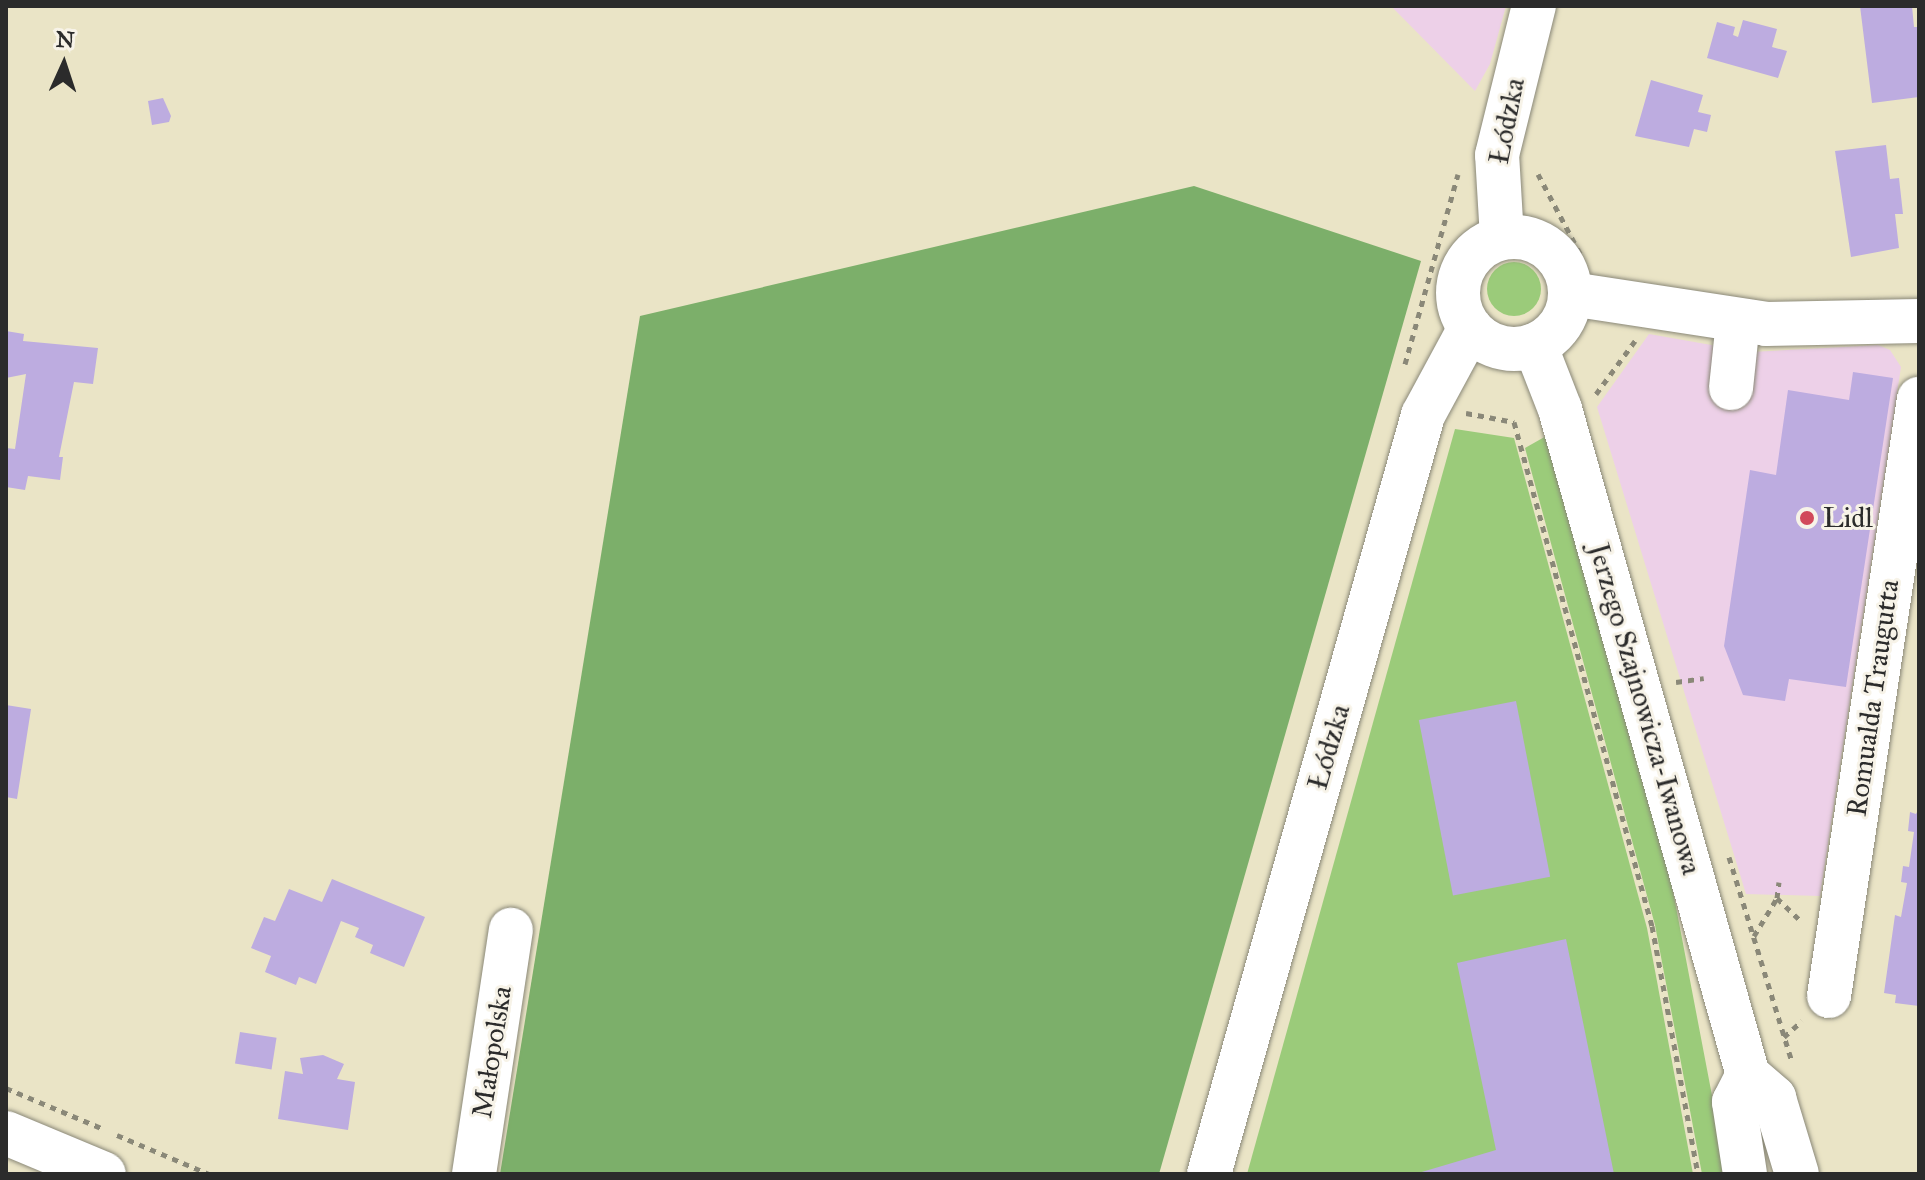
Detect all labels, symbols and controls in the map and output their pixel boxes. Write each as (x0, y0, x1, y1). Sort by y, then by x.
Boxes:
north arrow (24, 24, 104, 104)
text: N (55, 26, 75, 54)
street label: Łódzka (1482, 75, 1532, 167)
place label: Lidl (1823, 501, 1873, 535)
marker: Lidl (1798, 509, 1816, 527)
street label: Jerzego Szajnowicza-Iwanowa (1582, 540, 1708, 878)
street label: Romualda Traugutta (1840, 577, 1906, 819)
street label: Łódzka (1301, 701, 1357, 793)
street label: Małopolska (465, 984, 519, 1120)

